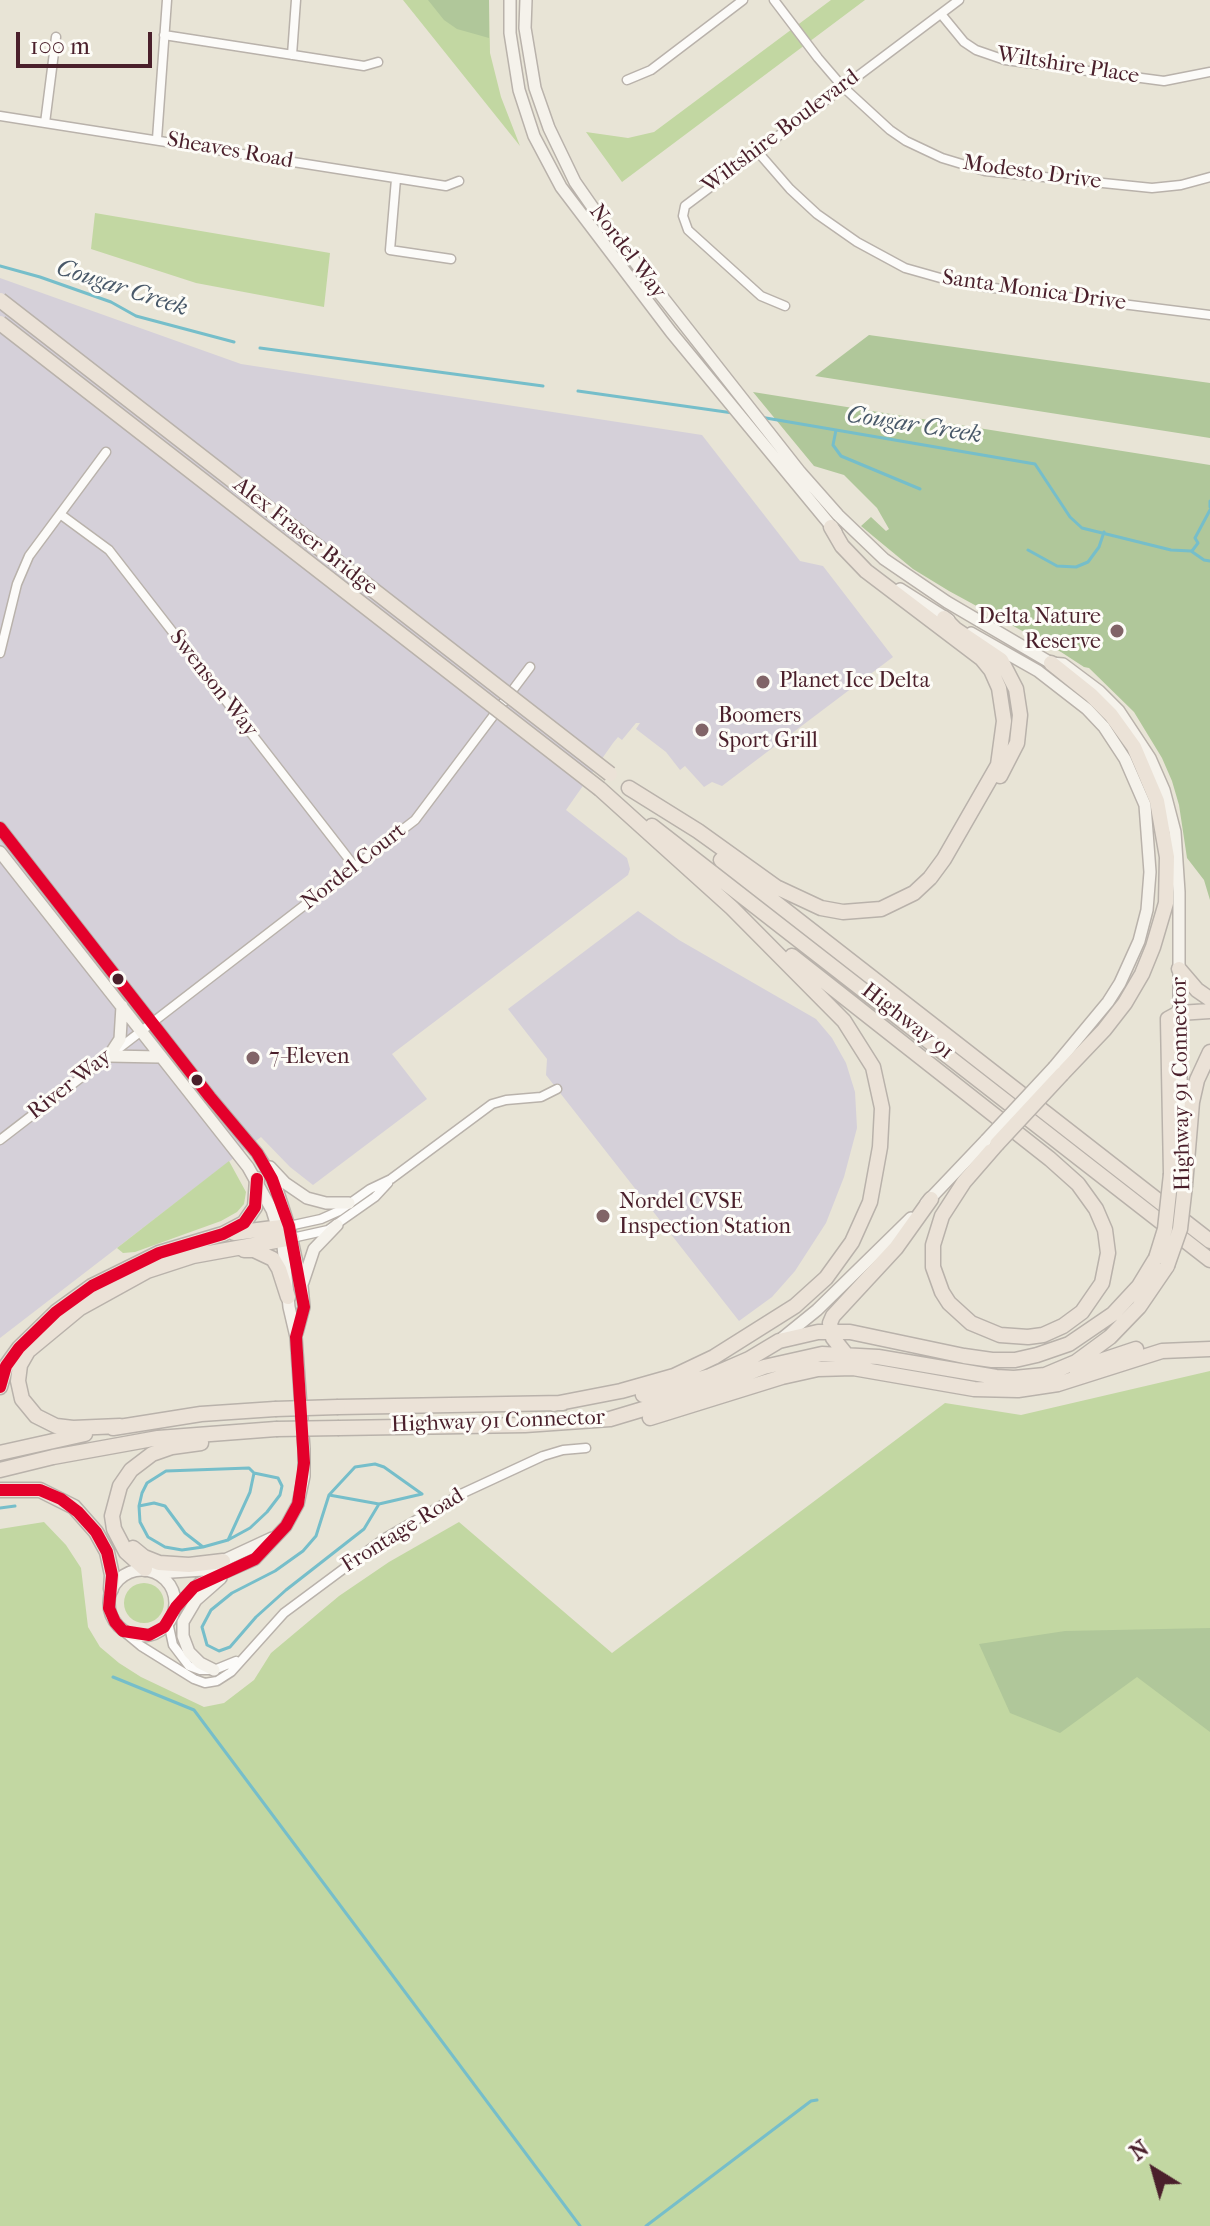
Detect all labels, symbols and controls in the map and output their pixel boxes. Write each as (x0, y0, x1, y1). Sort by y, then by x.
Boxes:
scale bar (20, 16, 156, 66)
text: 100 m (30, 32, 90, 60)
street label: Wiltshire Place (995, 42, 1141, 90)
street label: Wiltshire Boulevard (697, 64, 865, 200)
street label: Sheaves Road (165, 127, 295, 175)
street label: Modesto Drive (961, 150, 1103, 196)
street label: Nordel Way (583, 200, 671, 304)
water label: Cougar Creek (53, 254, 191, 324)
street label: Santa Monica Drive (940, 265, 1128, 317)
water label: Cougar Creek (844, 401, 984, 451)
street label: Alex Fraser Bridge (227, 472, 383, 602)
place label: Delta Nature Reserve (978, 605, 1101, 656)
marker: Delta Nature Reserve (1108, 622, 1126, 640)
street label: Swenson Way (163, 625, 263, 743)
place label: Planet Ice Delta (779, 669, 930, 695)
marker: Planet Ice Delta (754, 673, 772, 691)
place label: Boomers Sport Grill (718, 704, 818, 756)
marker: Boomers Sport Grill (693, 721, 711, 739)
street label: Nordel Court (296, 818, 412, 916)
unlabelled marker (110, 971, 126, 987)
street label: Highway 91 Connector (1167, 977, 1197, 1191)
street label: Highway 91 (856, 978, 958, 1066)
street label: River Way (23, 1044, 117, 1126)
place label: 7-Eleven (269, 1045, 350, 1071)
marker: 7-Eleven (244, 1049, 262, 1067)
unlabelled marker (189, 1072, 205, 1088)
place label: Nordel CVSE Inspection Station (619, 1190, 791, 1242)
marker: Nordel CVSE Inspection Station (594, 1207, 612, 1225)
street label: Highway 91 Connector (391, 1405, 605, 1439)
street label: Frontage Road (337, 1483, 469, 1579)
north arrow (1114, 2130, 1194, 2210)
text: N (1125, 2135, 1154, 2166)

